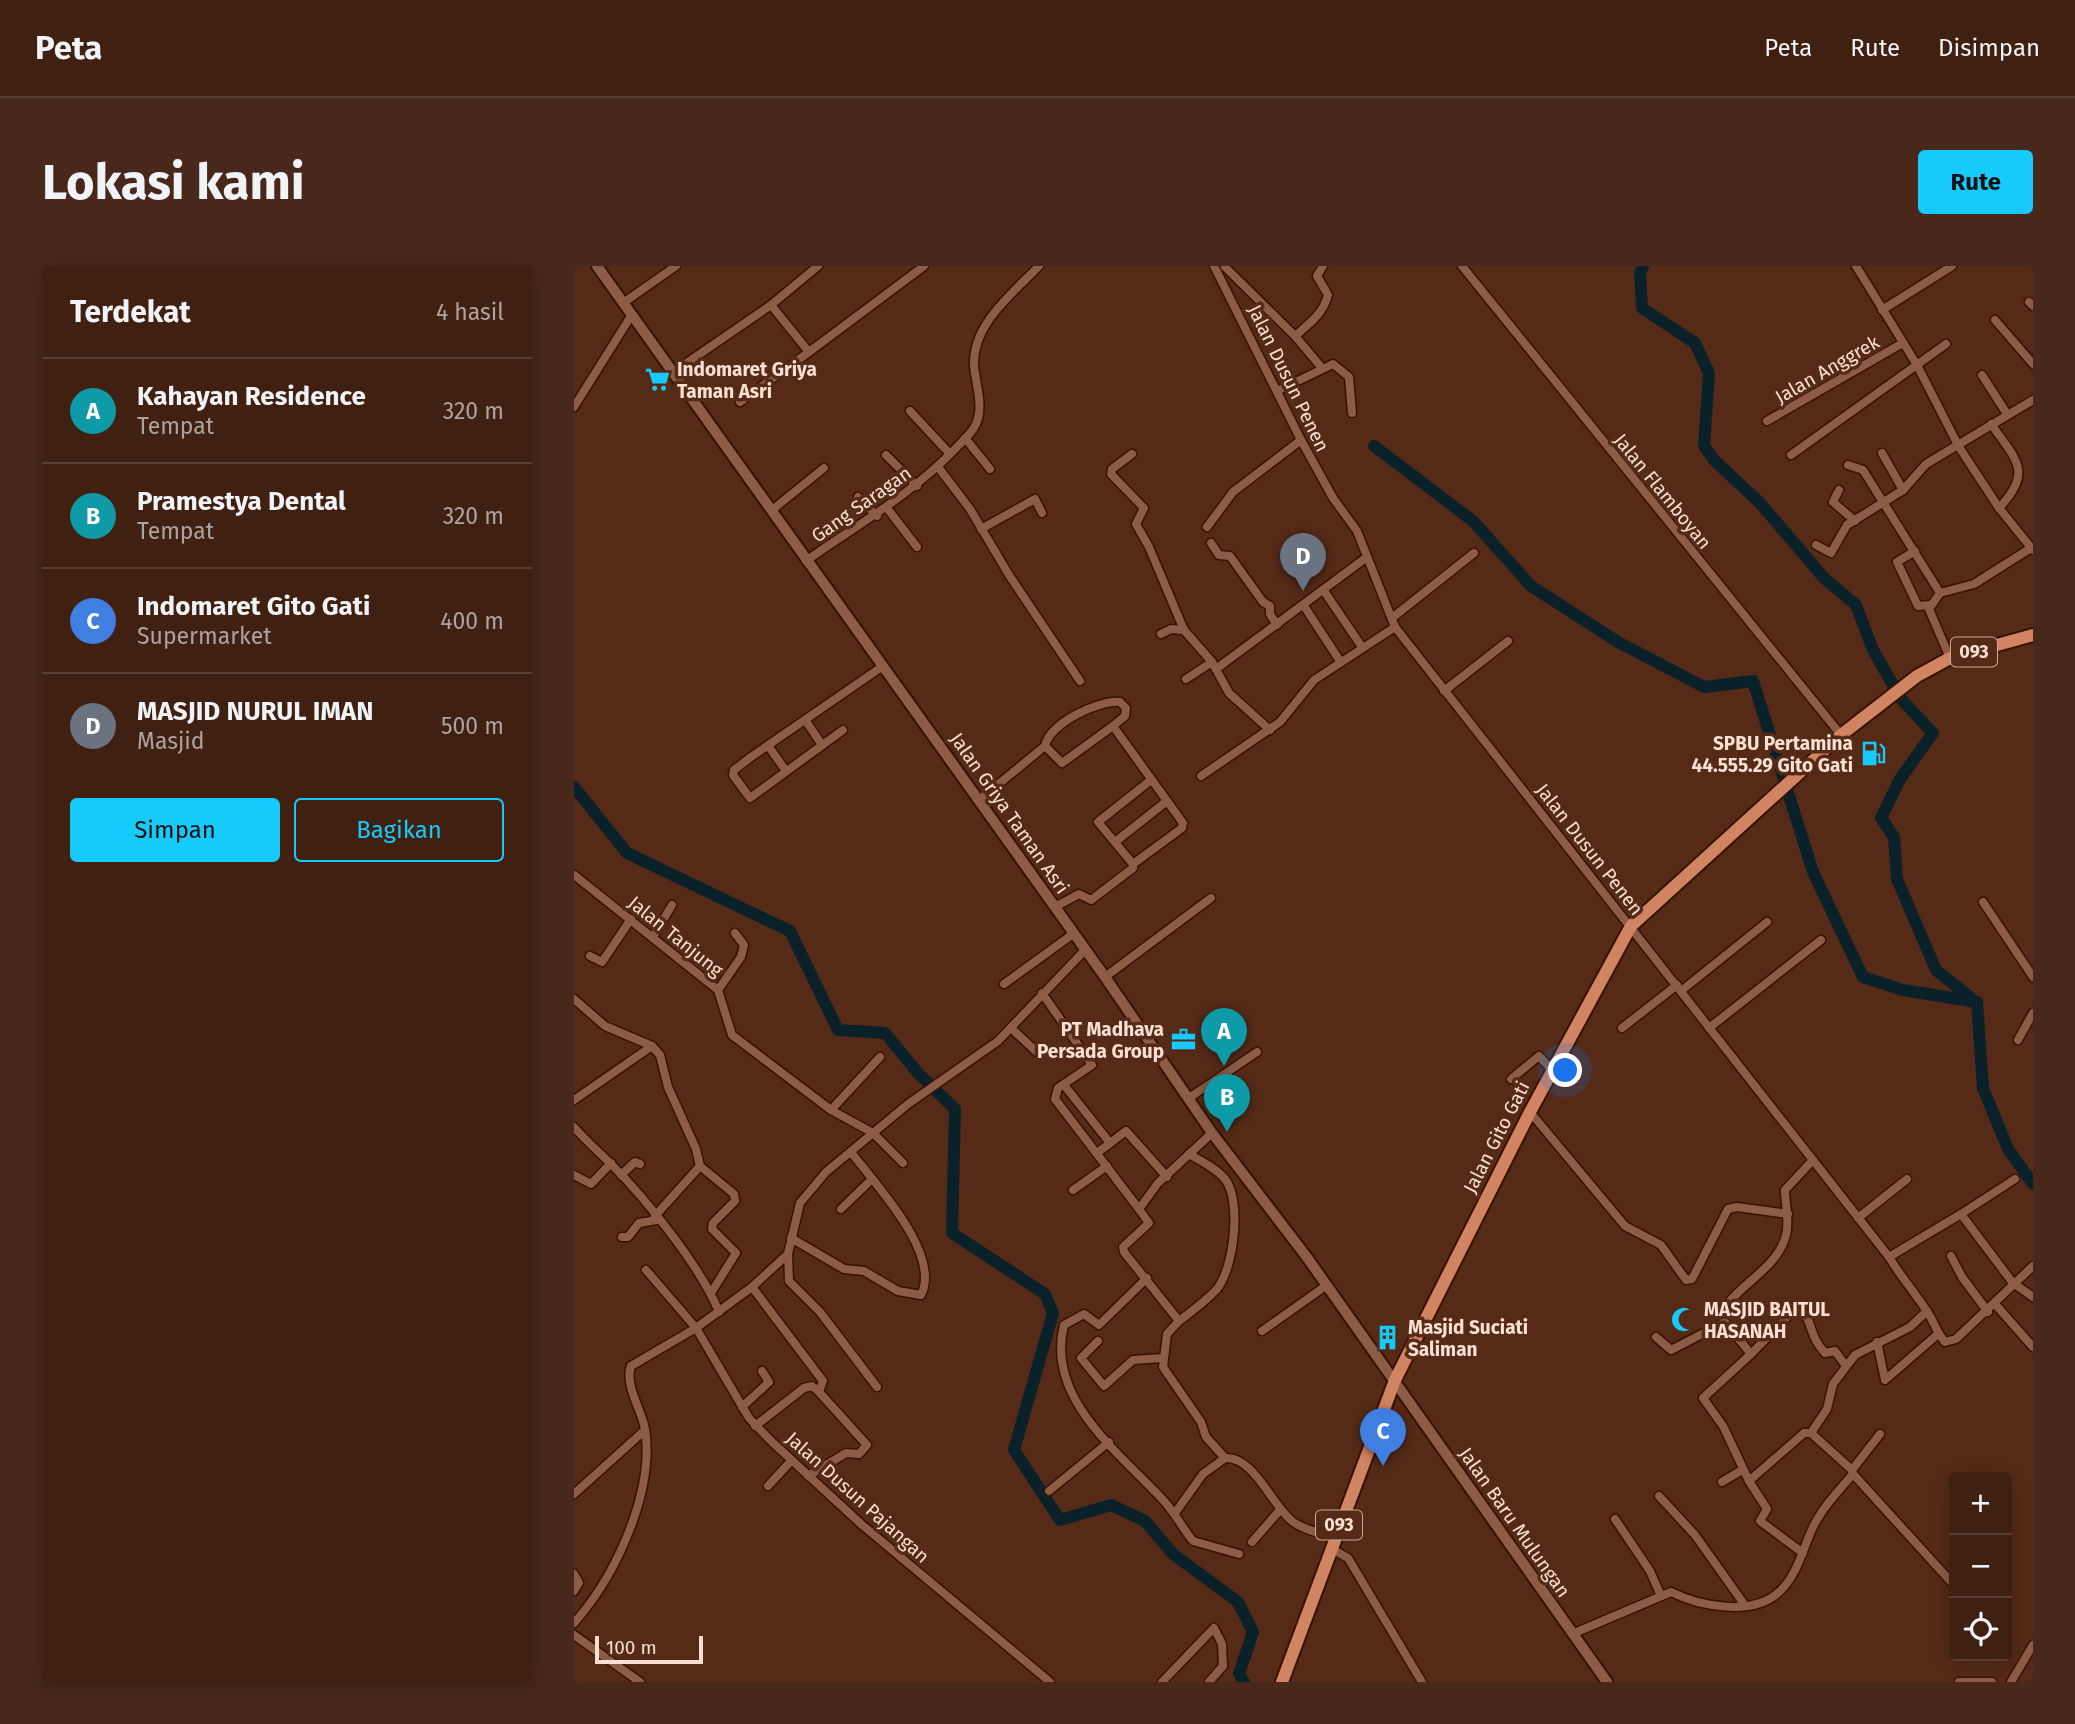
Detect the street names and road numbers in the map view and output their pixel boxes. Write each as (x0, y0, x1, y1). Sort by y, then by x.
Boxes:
street label: Jalan Dusun Penen (1243, 301, 1334, 456)
street label: Jalan Anggrek (1771, 330, 1884, 409)
street label: Jalan Flamboyan (1609, 429, 1716, 554)
street label: Gang Saragan (807, 461, 916, 547)
road number: 093 (1951, 638, 1997, 666)
street label: Jalan Griya Taman Asri (945, 728, 1074, 898)
street label: Jalan Dusun Penen (1531, 779, 1648, 920)
street label: Jalan Tanjung (624, 891, 728, 982)
street label: Jalan Gito Gati (1458, 1077, 1535, 1197)
street label: Jalan Dusun Pajangan (781, 1427, 934, 1568)
street label: Jalan Baru Mulungan (1454, 1443, 1575, 1602)
road number: 093 (1316, 1510, 1362, 1540)

